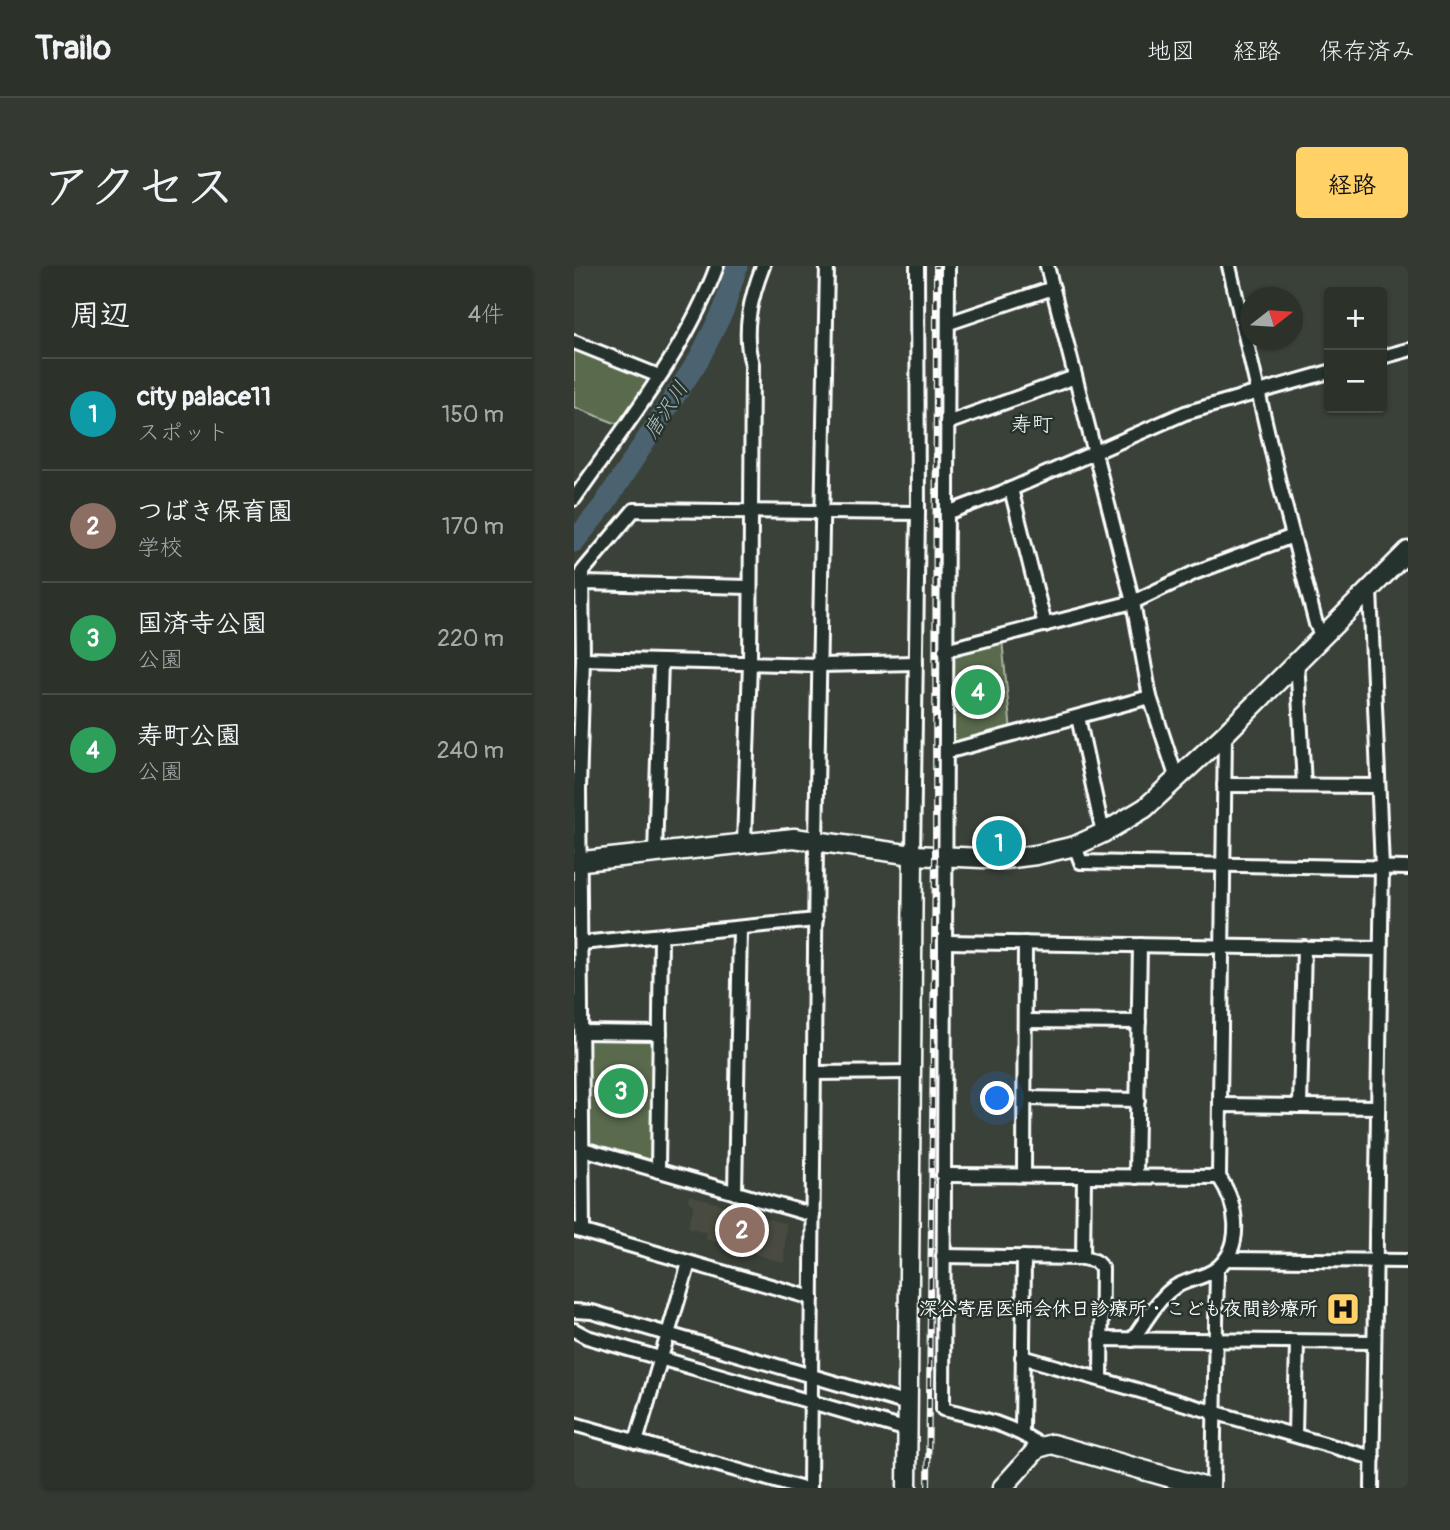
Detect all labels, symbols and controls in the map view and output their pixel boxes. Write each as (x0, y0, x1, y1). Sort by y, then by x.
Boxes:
text: Trailo (35, 28, 111, 69)
text: 地図 (1147, 37, 1195, 66)
text: 経路 (1233, 37, 1281, 66)
text: 保存済み (1319, 37, 1415, 66)
button: 経路 (1296, 147, 1408, 218)
text: アクセス (42, 157, 235, 218)
north arrow (1240, 287, 1303, 350)
map controls (1324, 287, 1387, 413)
button: + (1324, 287, 1387, 350)
text: 周辺 (70, 297, 130, 334)
text: 4件 (468, 300, 504, 329)
button: − (1324, 350, 1387, 413)
water label: 唐沢川 (638, 376, 694, 444)
text: city palace11 (137, 381, 271, 413)
text: 1 (89, 400, 98, 429)
text: 150 m (441, 400, 504, 429)
district label: 寿町 (1011, 411, 1053, 438)
text: スポット (137, 418, 229, 447)
text: つばき保育園 (137, 496, 293, 528)
text: 2 (87, 512, 99, 541)
text: 170 m (442, 512, 504, 541)
text: 学校 (137, 533, 183, 562)
text: 国済寺公園 (137, 608, 267, 640)
text: 3 (87, 624, 99, 653)
text: 220 m (437, 624, 504, 653)
text: 公園 (137, 645, 183, 674)
pin: 4 (955, 666, 1001, 718)
text: 寿町公園 (137, 720, 241, 752)
text: 4 (86, 736, 100, 765)
text: 240 m (437, 736, 504, 765)
text: 公園 (137, 757, 183, 786)
pin: 1 (976, 817, 1022, 869)
pin: 3 (598, 1065, 644, 1117)
your location (980, 1081, 1014, 1115)
pin: 2 (719, 1204, 765, 1256)
hospital icon: 深谷寄居医師会休日診療所・こども夜間診療所 (1324, 1290, 1362, 1328)
place label: 深谷寄居医師会休日診療所・こども夜間診療所 (919, 1297, 1318, 1321)

